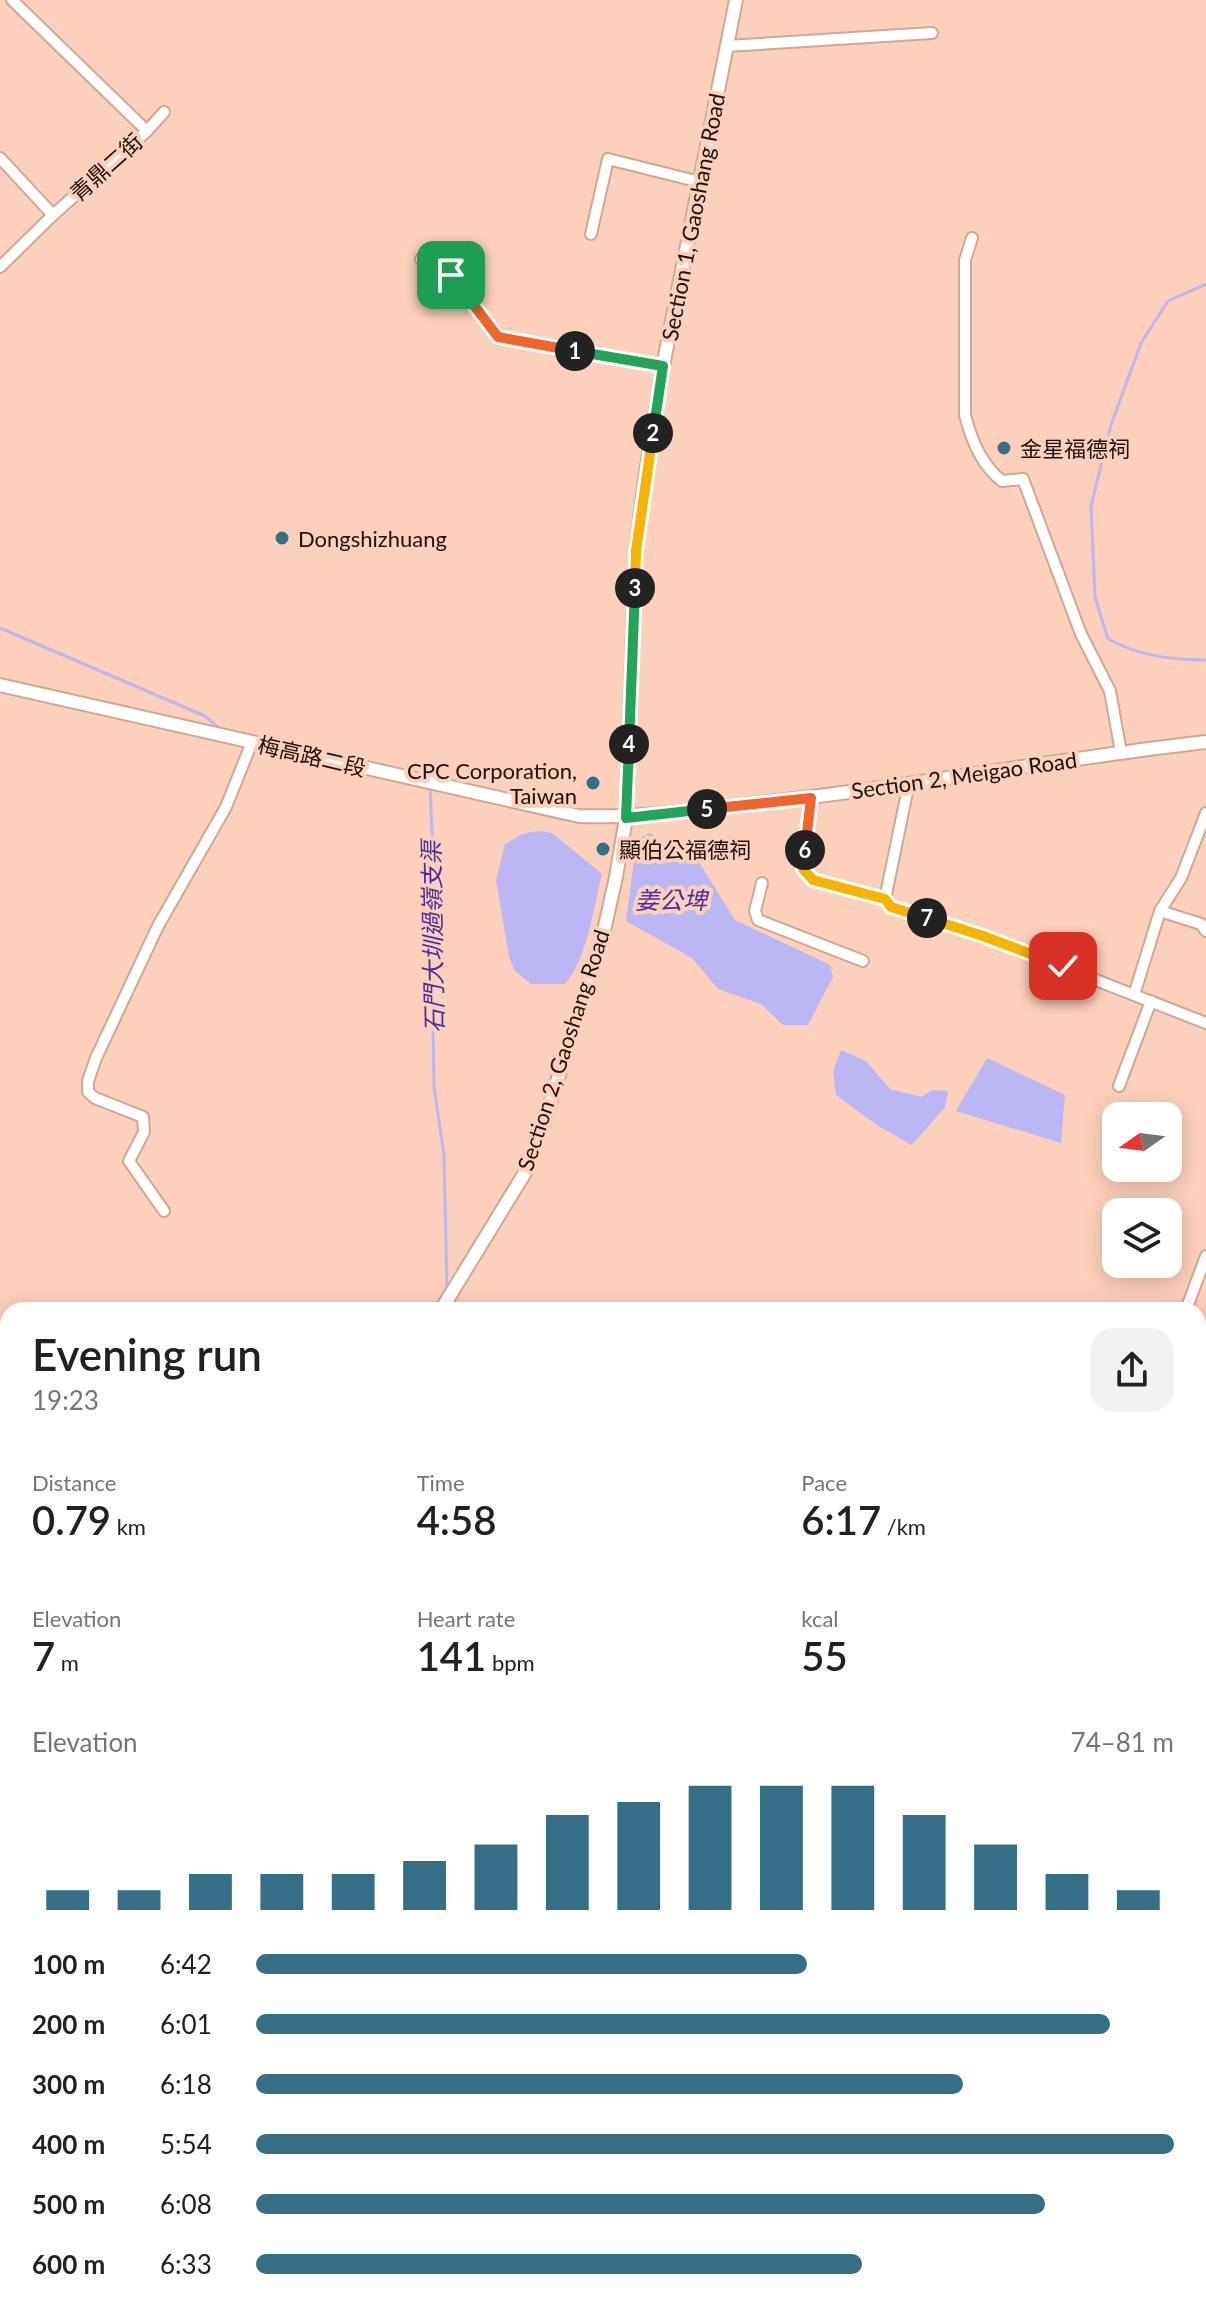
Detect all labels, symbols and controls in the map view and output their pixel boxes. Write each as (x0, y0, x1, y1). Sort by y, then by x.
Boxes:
street label: Section 1, Gaoshang Road (656, 91, 730, 343)
street label: 青鼎二街 (64, 128, 148, 206)
pin (417, 241, 485, 309)
icon: arrive (429, 253, 473, 297)
pin: 1 (555, 331, 595, 371)
text: 1 (569, 337, 581, 364)
pin: 2 (633, 413, 673, 453)
text: 2 (647, 419, 659, 446)
place label: 金星福德祠 (1020, 435, 1130, 462)
marker: 金星福德祠 (995, 439, 1013, 457)
place label: Dongshizhuang (298, 525, 447, 552)
marker: Dongshizhuang (273, 529, 291, 547)
pin: 3 (615, 568, 655, 608)
text: 3 (629, 574, 641, 601)
pin: 4 (609, 724, 649, 764)
street label: 梅高路二段 (255, 730, 369, 782)
text: 4 (623, 730, 635, 757)
street label: Section 2, Meigao Road (849, 746, 1079, 804)
place label: CPC Corporation, Taiwan (407, 757, 577, 809)
marker: CPC Corporation, Taiwan (584, 774, 602, 792)
pin: 5 (687, 789, 727, 829)
text: 5 (701, 795, 713, 822)
pin: 6 (785, 830, 825, 870)
place label: 顯伯公福德祠 (619, 836, 751, 863)
text: 6 (799, 836, 811, 863)
water label: 石門大圳過嶺支渠 (416, 838, 448, 1033)
marker: 顯伯公福德祠 (594, 840, 612, 858)
water label: 姜公埤 (635, 885, 710, 914)
pin: 7 (907, 898, 947, 938)
text: 7 (921, 904, 933, 931)
street label: Section 2, Gaoshang Road (511, 926, 615, 1174)
pin (1029, 932, 1097, 1000)
icon: check (1041, 944, 1085, 988)
north arrow (1102, 1102, 1182, 1182)
map controls (1102, 1102, 1182, 1278)
button: layers (1102, 1198, 1182, 1278)
text: Evening run (32, 1328, 262, 1380)
button: share (1090, 1328, 1174, 1412)
text: 19:23 (32, 1384, 99, 1416)
text: Distance (32, 1469, 116, 1496)
text: Time (417, 1469, 465, 1496)
text: Pace (801, 1469, 847, 1496)
text: 0.79 (32, 1496, 111, 1544)
text: 4:58 (417, 1496, 496, 1544)
text: 6:17 (801, 1496, 881, 1544)
text: km (111, 1513, 146, 1540)
text: /km (881, 1513, 926, 1540)
text: Elevation (32, 1605, 121, 1632)
text: Heart rate (417, 1605, 515, 1632)
text: kcal (801, 1605, 839, 1632)
text: 7 (32, 1632, 55, 1680)
text: 141 (417, 1632, 486, 1680)
text: 55 (801, 1632, 848, 1680)
text: m (55, 1649, 79, 1676)
text: bpm (486, 1649, 535, 1676)
text: Elevation (32, 1726, 138, 1758)
text: 74–81 m (1071, 1726, 1174, 1758)
text: 100 m (32, 1948, 105, 1980)
text: 6:42 (160, 1948, 212, 1980)
text: 200 m (32, 2008, 105, 2040)
text: 6:01 (160, 2008, 212, 2040)
text: 300 m (32, 2068, 105, 2100)
text: 6:18 (160, 2068, 212, 2100)
text: 400 m (32, 2128, 105, 2160)
text: 5:54 (160, 2128, 212, 2160)
text: 500 m (32, 2188, 105, 2220)
text: 6:08 (160, 2188, 212, 2220)
text: 600 m (32, 2248, 105, 2280)
text: 6:33 (160, 2248, 212, 2280)

